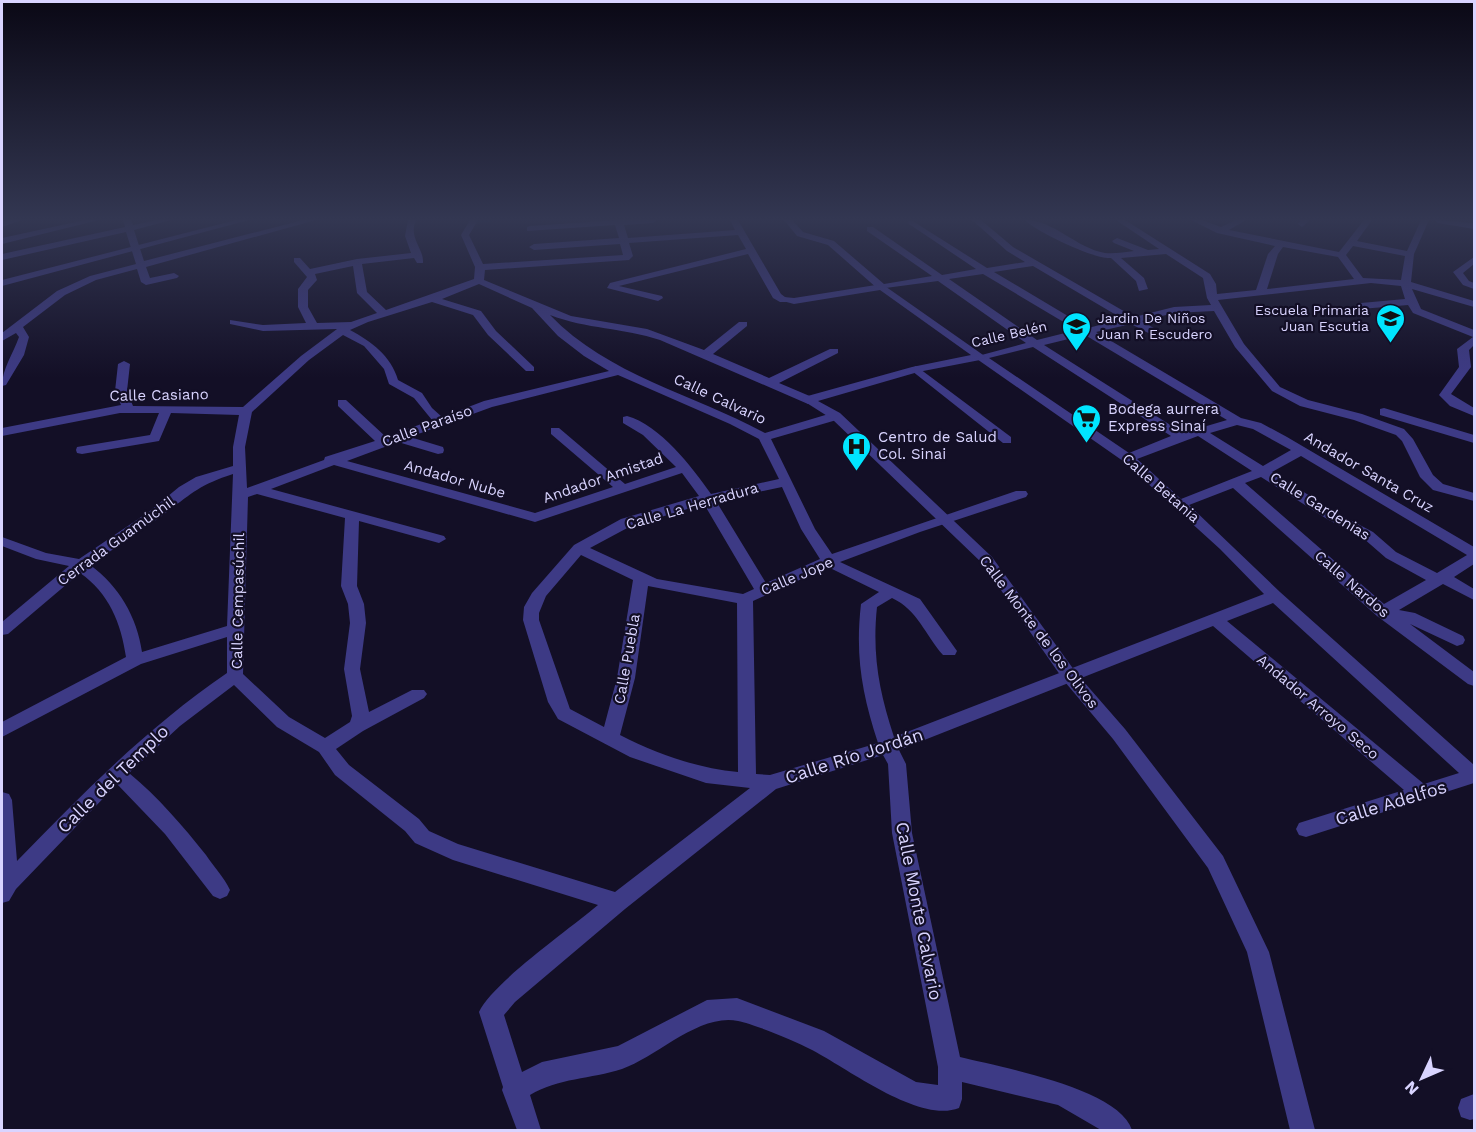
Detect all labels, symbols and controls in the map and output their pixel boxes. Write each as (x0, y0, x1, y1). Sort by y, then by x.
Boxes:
place label: Escuela Primaria Juan Escutia (1255, 302, 1369, 334)
school or university icon: Escuela Primaria Juan Escutia (1374, 302, 1406, 344)
school or university icon: Jardin De Niños Juan R Escudero (1060, 310, 1092, 352)
place label: Jardin De Niños Juan R Escudero (1097, 310, 1212, 342)
street label: Calle Belén (970, 318, 1048, 350)
street label: Calle Calvario (671, 370, 769, 428)
street label: Calle Casiano (109, 385, 209, 405)
place label: Bodega aurrera Express Sinaí (1108, 400, 1219, 435)
street label: Calle Paraíso (379, 401, 475, 451)
supermarket icon: Bodega aurrera Express Sinaí (1071, 402, 1103, 444)
place label: Centro de Salud Col. Sinai (878, 428, 997, 463)
street label: Andador Santa Cruz (1301, 428, 1437, 516)
hospital icon: Centro de Salud Col. Sinai (841, 430, 873, 472)
street label: Andador Amistad (540, 449, 666, 507)
street label: Calle Betania (1119, 450, 1204, 527)
street label: Andador Nube (402, 456, 508, 502)
street label: Calle Gardenias (1267, 468, 1373, 544)
street label: Calle La Herradura (624, 478, 761, 534)
street label: Cerrada Guamúchil (54, 492, 178, 590)
street label: Calle Cempasúchil (228, 532, 248, 669)
street label: Calle Nardos (1311, 547, 1393, 621)
street label: Calle Monte de los Olivos (976, 552, 1102, 712)
street label: Calle Jope (758, 553, 836, 599)
street label: Calle Puebla (610, 612, 644, 706)
street label: Andador Arroyo Seco (1253, 651, 1383, 763)
street label: Calle del Templo (53, 720, 173, 837)
street label: Calle Río Jordán (782, 723, 925, 788)
street label: Calle Adelfos (1333, 776, 1449, 829)
street label: Calle Monte Calvario (892, 820, 947, 1002)
north arrow (1392, 1048, 1452, 1108)
text: N (1401, 1077, 1423, 1099)

